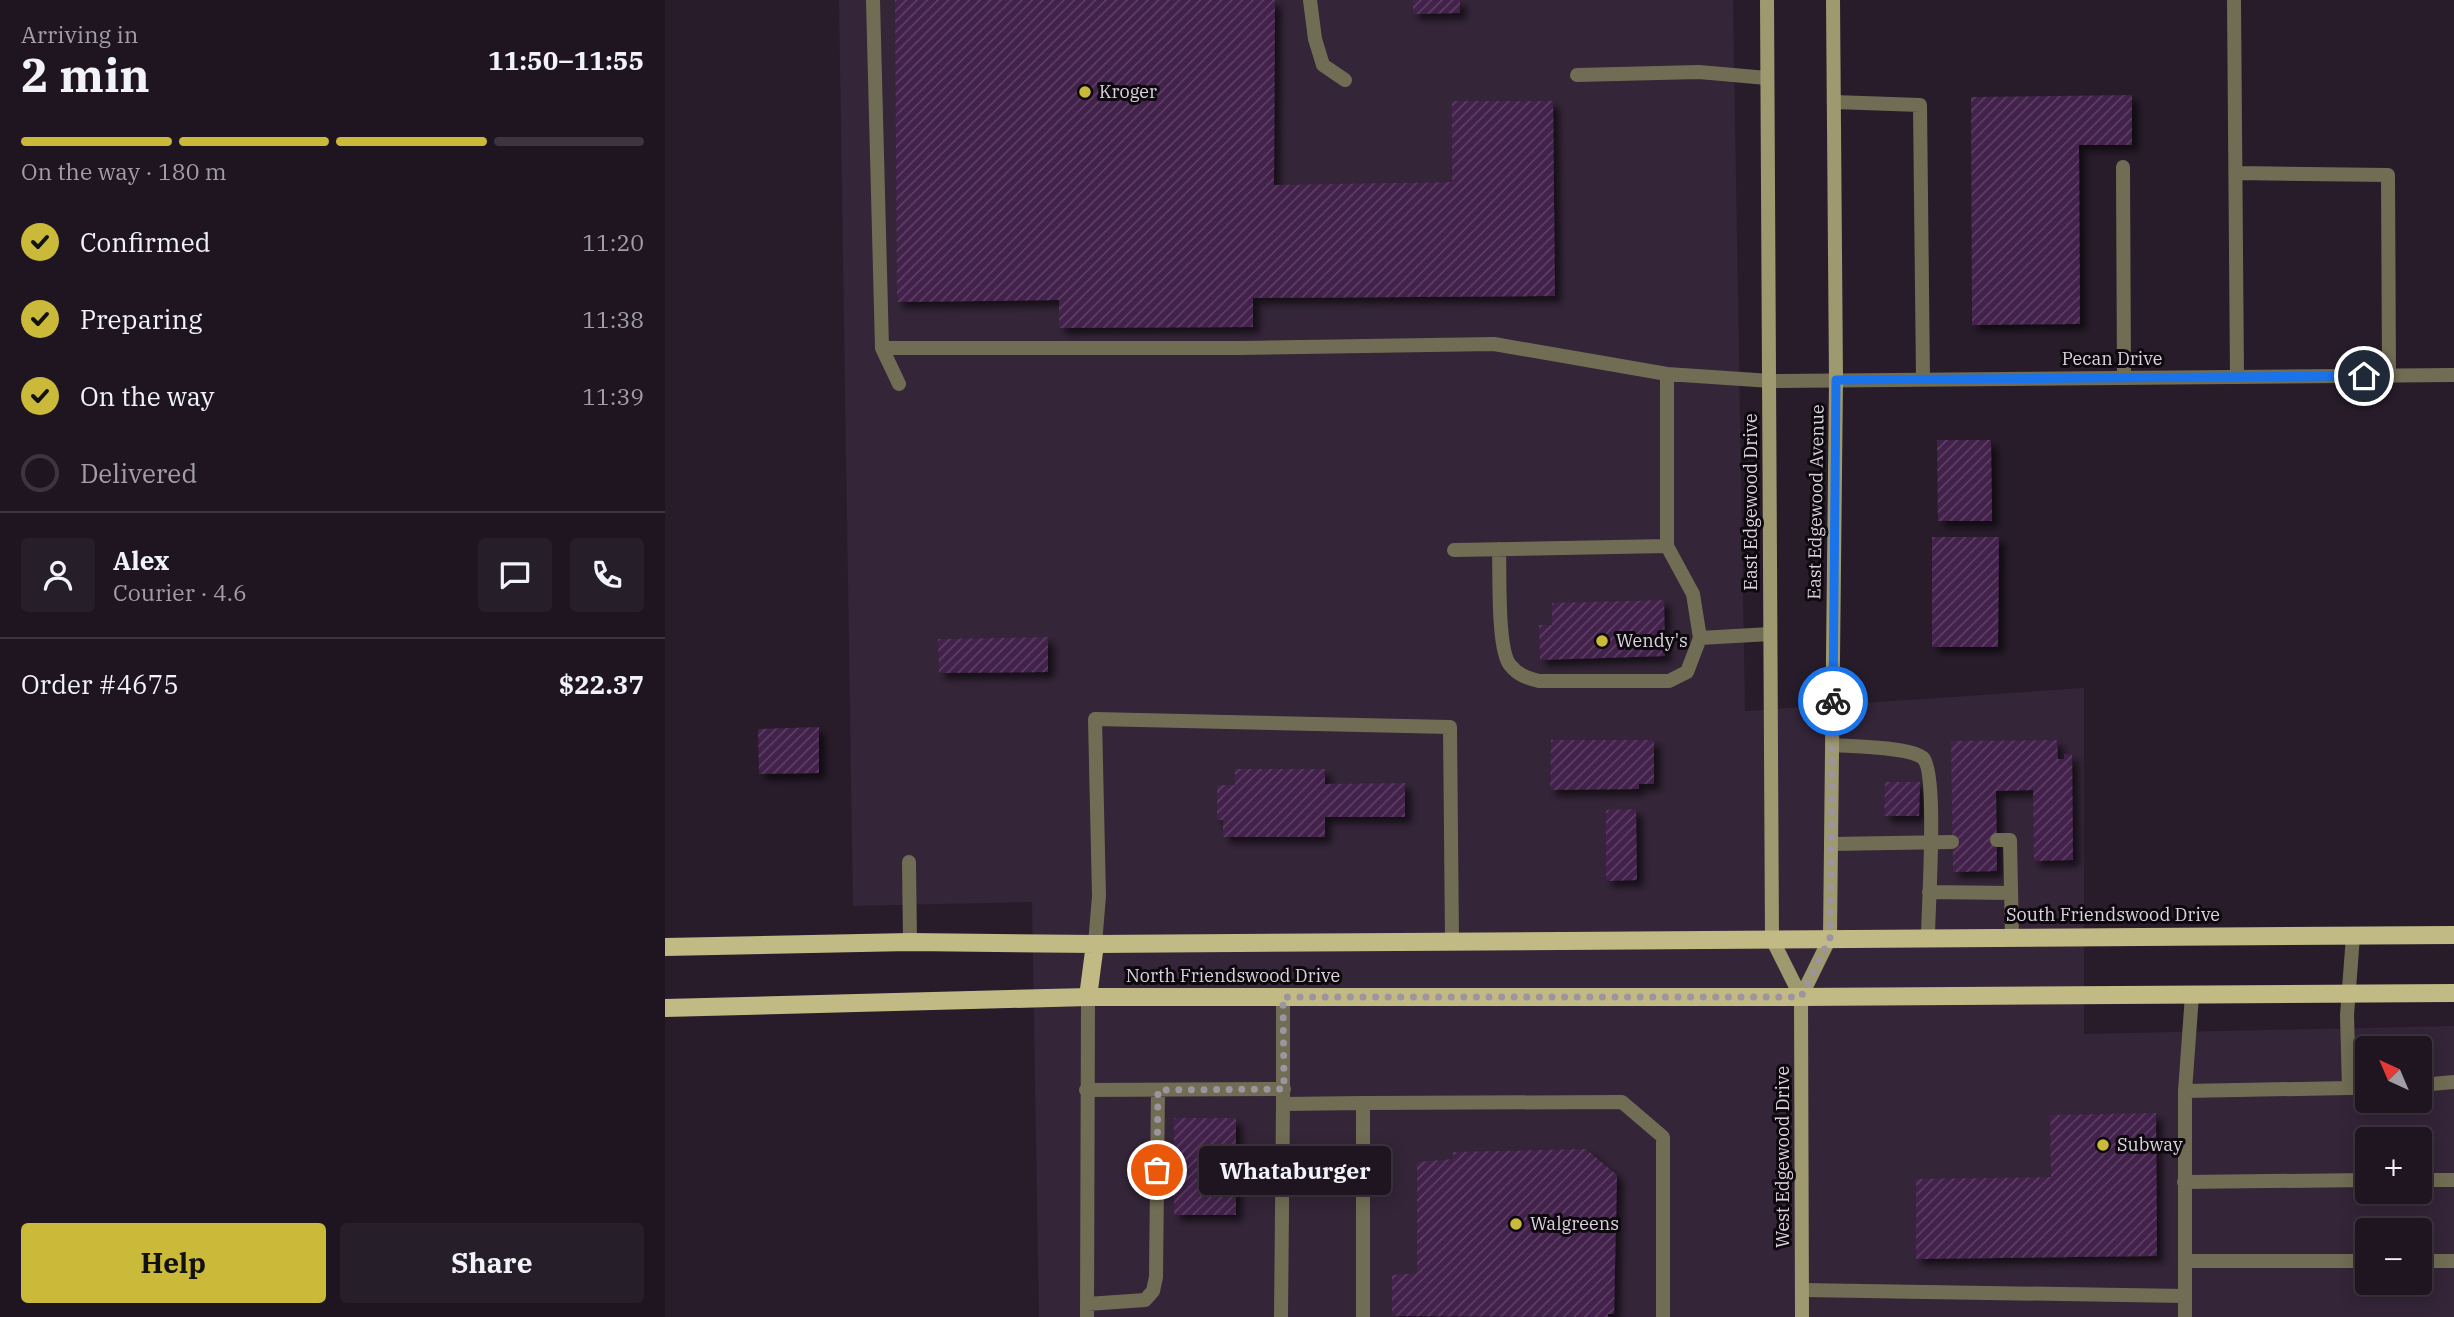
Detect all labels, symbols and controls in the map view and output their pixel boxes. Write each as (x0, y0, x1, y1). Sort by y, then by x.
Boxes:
text: Arriving in (21, 19, 138, 49)
text: 11:50–11:55 (488, 43, 644, 77)
text: 2 min (21, 45, 150, 105)
place label: Kroger (1099, 80, 1157, 103)
marker: Kroger (1077, 84, 1093, 100)
text: On the way · 180 m (21, 156, 227, 186)
icon: check (21, 223, 59, 261)
text: Confirmed (80, 225, 211, 259)
text: 11:20 (582, 227, 644, 257)
icon: check (21, 300, 59, 338)
text: Preparing (80, 302, 202, 336)
text: 11:38 (582, 304, 644, 334)
pin (2334, 346, 2394, 406)
street label: Pecan Drive (2062, 347, 2162, 370)
icon: home (2345, 357, 2383, 395)
icon: check (21, 377, 59, 415)
text: On the way (80, 379, 214, 413)
text: 11:39 (582, 381, 644, 411)
street label: East Edgewood Avenue (1802, 404, 1829, 600)
street label: East Edgewood Drive (1739, 413, 1762, 591)
text: Delivered (80, 456, 197, 490)
button: person (21, 538, 95, 612)
button: chat (478, 538, 552, 612)
button: phone (570, 538, 644, 612)
text: Alex (113, 543, 169, 577)
text: Courier · 4.6 (113, 577, 247, 607)
place label: Wendy's (1616, 629, 1688, 652)
marker: Wendy's (1594, 633, 1610, 649)
courier (1798, 666, 1868, 736)
text: Order #4675 (21, 667, 179, 701)
text: $22.37 (559, 667, 644, 701)
icon: bike (1814, 682, 1852, 720)
street label: South Friendswood Drive (2006, 903, 2220, 926)
street label: North Friendswood Drive (1126, 964, 1340, 987)
north arrow (2355, 1036, 2433, 1113)
map controls (2355, 1036, 2432, 1295)
street label: West Edgewood Drive (1771, 1066, 1794, 1248)
button: + (2355, 1127, 2432, 1204)
place label: Subway (2117, 1133, 2183, 1156)
marker: Subway (2095, 1137, 2111, 1153)
pin (1127, 1140, 1187, 1200)
callout: Whataburger (1199, 1146, 1391, 1194)
icon: bag (1138, 1151, 1176, 1189)
text: Whataburger (1219, 1155, 1371, 1185)
place label: Walgreens (1530, 1212, 1619, 1235)
marker: Walgreens (1508, 1216, 1524, 1232)
button: − (2355, 1218, 2432, 1295)
button: Help (21, 1223, 326, 1303)
button: Share (340, 1223, 644, 1303)

